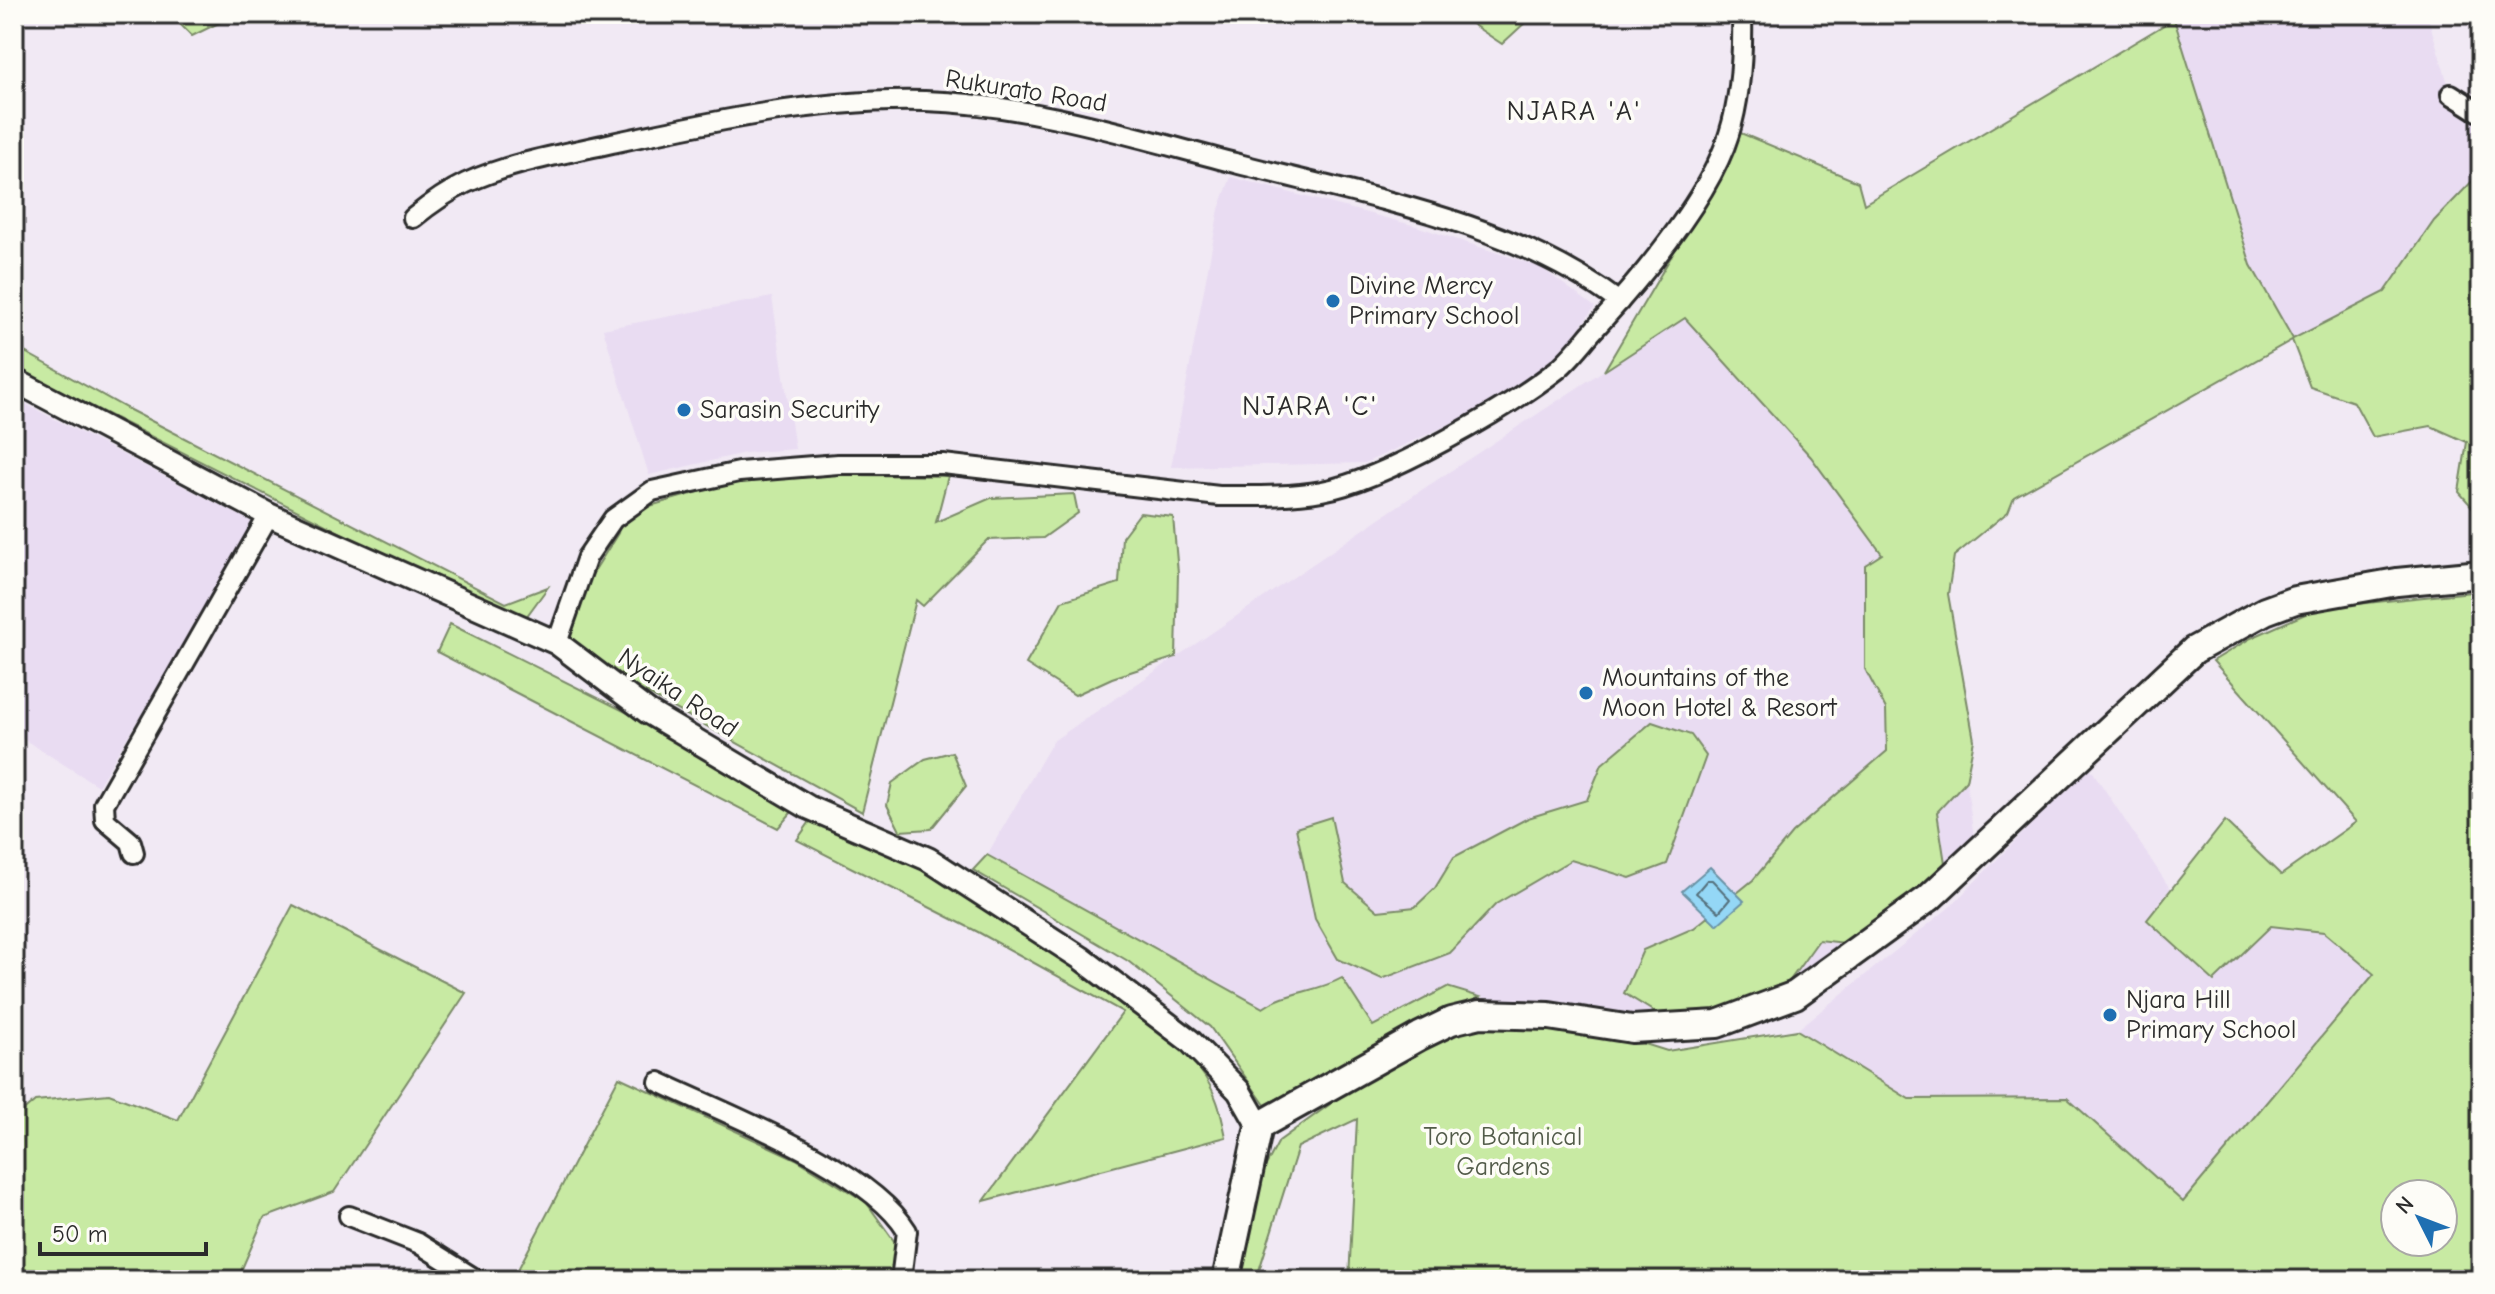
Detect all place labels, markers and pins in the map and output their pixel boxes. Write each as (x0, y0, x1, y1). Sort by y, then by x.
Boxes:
place label: Divine Mercy Primary School (1349, 271, 1519, 331)
marker: Divine Mercy Primary School (1324, 292, 1342, 310)
place label: Sarasin Security (700, 395, 880, 425)
marker: Sarasin Security (675, 401, 693, 419)
place label: Mountains of the Moon Hotel & Resort (1602, 663, 1838, 723)
marker: Mountains of the Moon Hotel & Resort (1577, 684, 1595, 702)
place label: Njara Hill Primary School (2126, 985, 2296, 1045)
marker: Njara Hill Primary School (2101, 1006, 2119, 1024)

